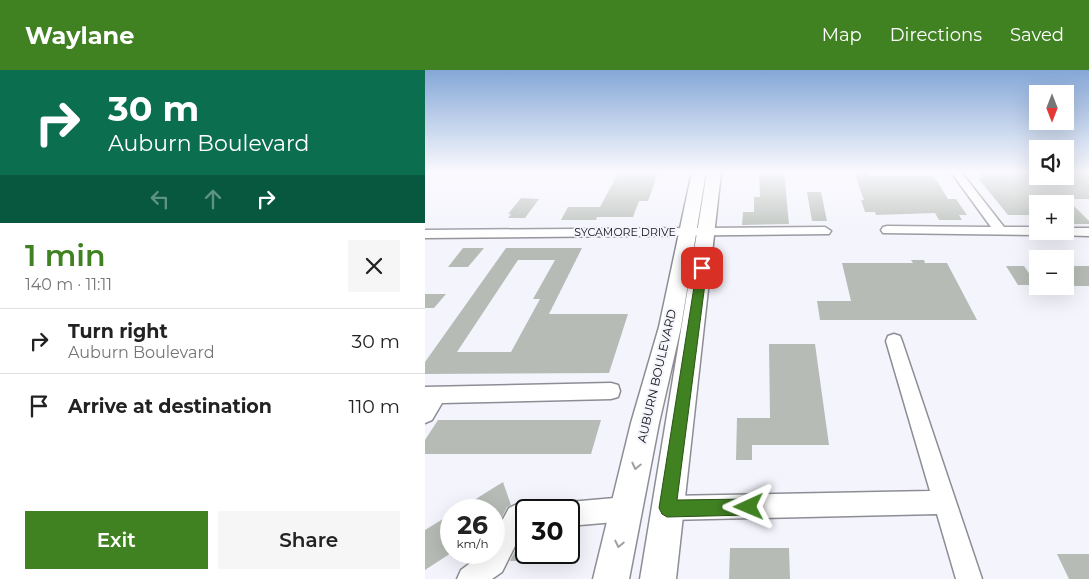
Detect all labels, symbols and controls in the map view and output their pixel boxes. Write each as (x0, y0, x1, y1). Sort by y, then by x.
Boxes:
text: Waylane (25, 21, 134, 50)
text: Map (822, 24, 862, 46)
text: Directions (890, 24, 982, 46)
text: Saved (1010, 24, 1064, 46)
north arrow (1029, 85, 1074, 130)
map controls (1029, 85, 1074, 295)
text: 30 m (108, 87, 199, 130)
icon: right (25, 90, 90, 155)
text: Auburn Boulevard (108, 130, 309, 157)
button: sound (1029, 140, 1074, 185)
icon: left (146, 185, 174, 213)
icon: ahead (199, 185, 227, 213)
icon: right (252, 185, 280, 213)
button: + (1029, 195, 1074, 240)
street label: SYCAMORE DRIVE (574, 225, 676, 239)
text: 1 min (25, 237, 106, 274)
button: close (348, 240, 400, 292)
pin (681, 247, 723, 289)
button: − (1029, 250, 1074, 295)
icon: arrive (688, 254, 716, 282)
text: 140 m · 11:11 (25, 275, 112, 294)
street label: AUBURN BOULEVARD (634, 307, 679, 444)
text: Turn right (68, 320, 168, 343)
icon: right (25, 327, 53, 355)
text: 30 m (352, 330, 400, 353)
text: Auburn Boulevard (68, 343, 214, 362)
icon: arrive (25, 392, 53, 420)
text: Arrive at destination (68, 395, 272, 418)
text: 110 m (349, 395, 400, 418)
one-way arrow (631, 461, 642, 470)
position arrow (722, 480, 774, 532)
speed limit sign: 30 (515, 499, 580, 564)
text: 26 (457, 510, 488, 540)
button: Exit (25, 511, 208, 569)
button: Share (218, 511, 400, 569)
text: km/h (456, 536, 489, 551)
one-way arrow (614, 539, 624, 548)

